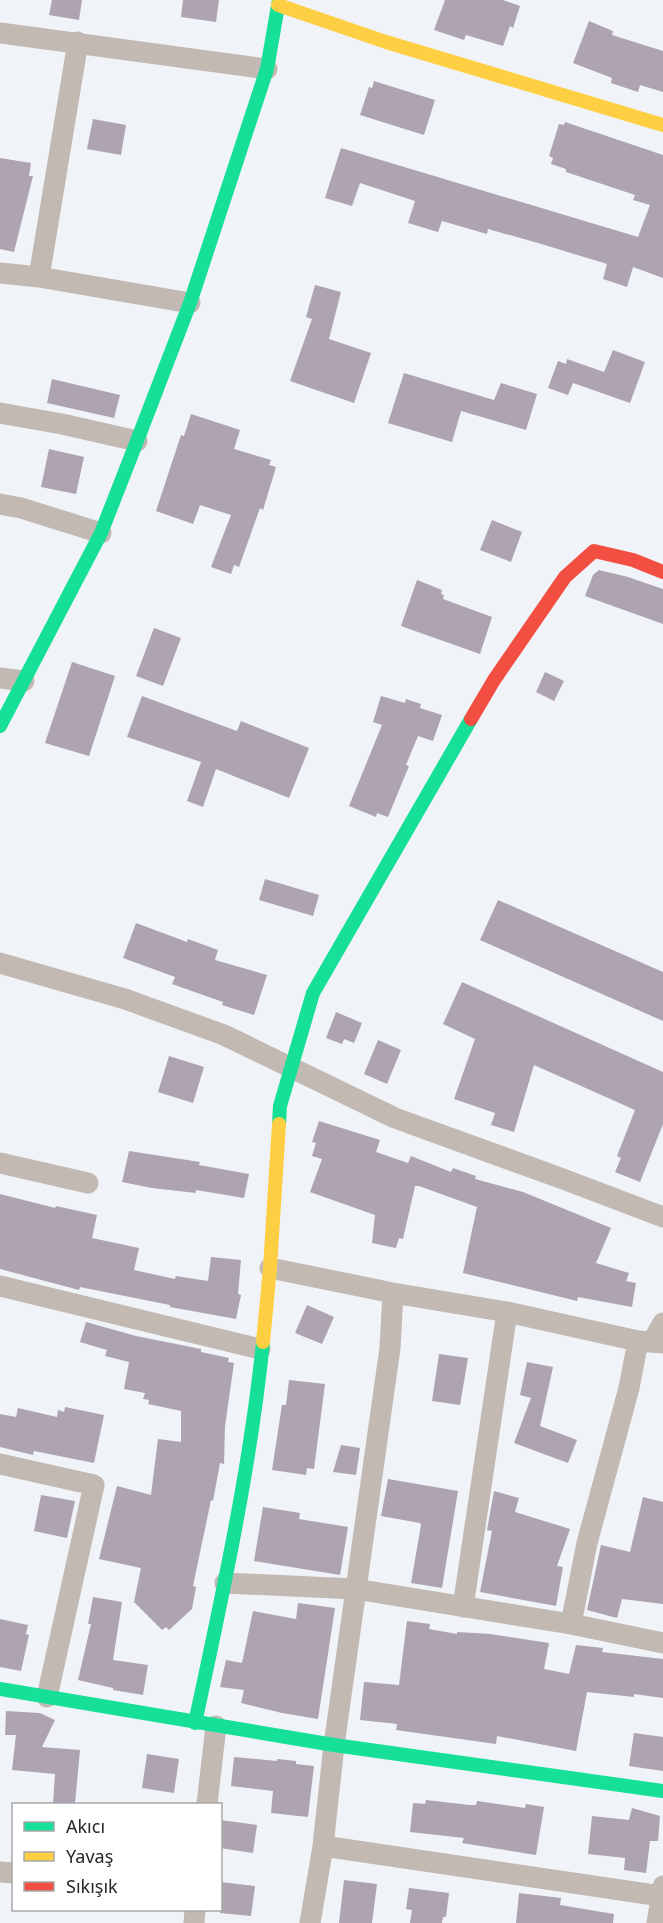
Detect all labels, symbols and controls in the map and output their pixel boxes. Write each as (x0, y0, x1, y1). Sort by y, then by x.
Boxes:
legend (12, 1803, 222, 1911)
text: Akıcı (66, 1814, 105, 1838)
text: Yavaş (66, 1844, 113, 1868)
text: Sıkışık (66, 1874, 118, 1898)

